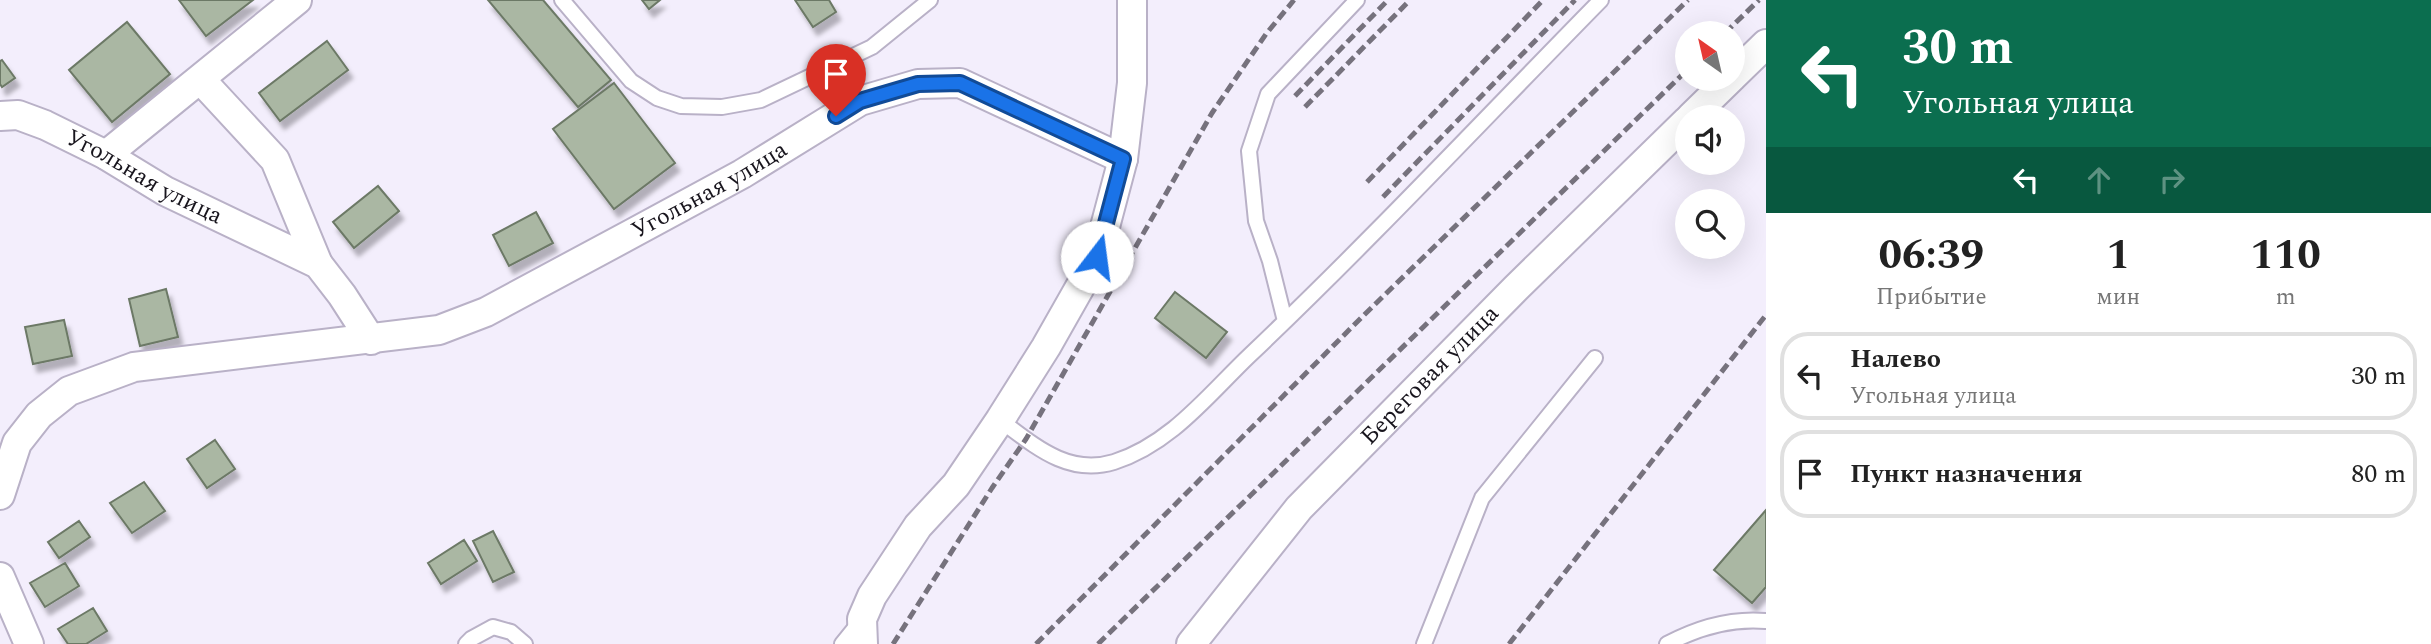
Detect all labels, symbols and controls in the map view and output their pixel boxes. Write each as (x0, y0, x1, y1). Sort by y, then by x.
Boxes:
text: 30 m (1902, 11, 2013, 86)
north arrow (1675, 21, 1745, 91)
map controls (1675, 21, 1745, 259)
icon: left (1787, 28, 1878, 119)
pin (806, 44, 866, 116)
icon: arrive (817, 55, 855, 93)
text: Угольная улица (1902, 79, 2134, 128)
button: sound (1675, 105, 1745, 175)
street label: Угольная улица (60, 120, 229, 234)
street label: Угольная улица (625, 132, 795, 249)
icon: left (2007, 161, 2045, 199)
icon: ahead (2080, 161, 2118, 199)
icon: right (2153, 161, 2191, 199)
button: search (1675, 189, 1745, 259)
position arrow (1060, 220, 1134, 294)
text: 06:39 (1879, 224, 1984, 287)
text: 1 (2107, 224, 2130, 287)
text: 110 (2250, 224, 2321, 287)
text: Прибытие (1876, 280, 1987, 315)
text: мин (2097, 280, 2140, 315)
text: m (2276, 280, 2295, 315)
street label: Береговая улица (1352, 297, 1508, 454)
text: Налево (1850, 339, 1941, 379)
text: 30 m (2351, 356, 2406, 396)
icon: left (1791, 357, 1829, 395)
text: Угольная улица (1850, 379, 2017, 414)
text: Пункт назначения (1850, 454, 2083, 494)
text: 80 m (2351, 454, 2406, 494)
icon: arrive (1791, 455, 1829, 493)

